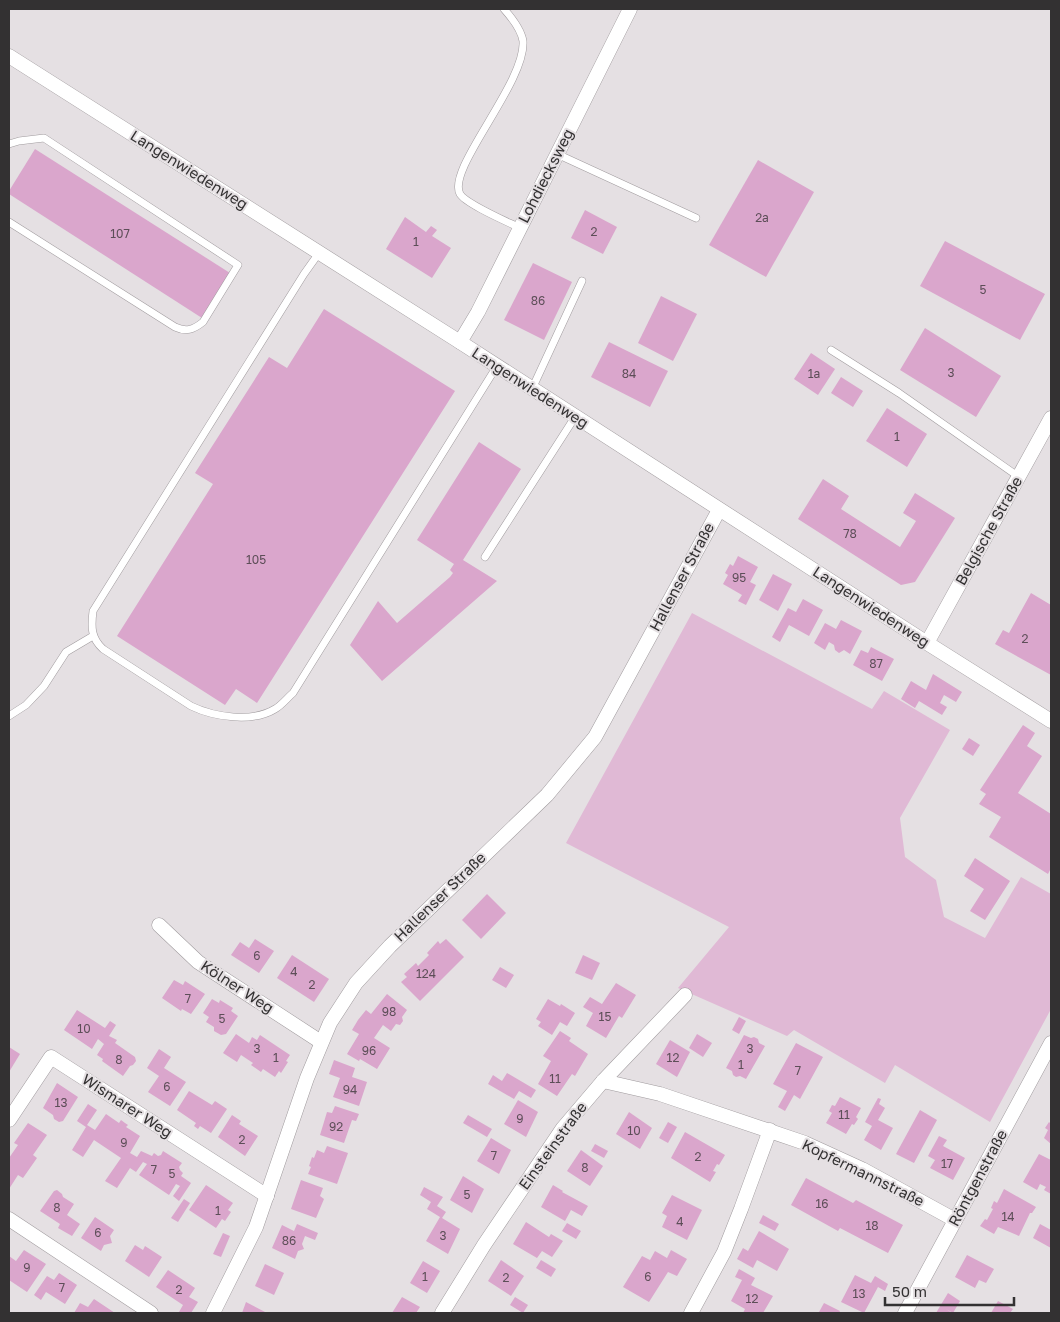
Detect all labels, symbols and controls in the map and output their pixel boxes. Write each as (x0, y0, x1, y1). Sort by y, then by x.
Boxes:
street label: Langenwiedenweg (127, 126, 252, 213)
street label: Lohdiecksweg (514, 126, 577, 226)
house number: 2a (755, 210, 769, 225)
house number: 2 (591, 224, 598, 239)
house number: 107 (110, 226, 130, 241)
house number: 1 (413, 234, 419, 249)
house number: 5 (980, 282, 987, 297)
house number: 86 (531, 293, 545, 308)
street label: Langenwiedenweg (469, 343, 592, 432)
house number: 3 (947, 365, 955, 380)
house number: 84 (622, 366, 636, 381)
house number: 1a (808, 366, 820, 381)
house number: 1 (894, 429, 900, 444)
street label: Belgische Straße (951, 473, 1026, 588)
street label: Hallenser Straße (645, 519, 717, 634)
house number: 78 (843, 526, 857, 541)
house number: 105 (246, 552, 266, 567)
street label: Langenwiedenweg (810, 562, 933, 651)
house number: 95 (732, 570, 746, 585)
house number: 2 (1022, 631, 1029, 646)
house number: 87 (869, 656, 883, 671)
street label: Hallenser Straße (390, 848, 489, 945)
house number: 6 (253, 948, 261, 963)
street label: Kölner Weg (198, 956, 277, 1016)
house number: 4 (290, 964, 298, 979)
house number: 124 (416, 966, 436, 981)
house number: 2 (309, 977, 316, 992)
house number: 7 (185, 991, 191, 1006)
house number: 98 (382, 1004, 396, 1019)
house number: 15 (599, 1009, 611, 1024)
house number: 5 (219, 1011, 226, 1026)
house number: 10 (77, 1021, 91, 1036)
house number: 3 (253, 1041, 261, 1056)
house number: 3 (746, 1041, 754, 1056)
house number: 96 (362, 1043, 376, 1058)
house number: 1 (273, 1050, 279, 1065)
house number: 12 (667, 1050, 679, 1065)
house number: 8 (115, 1052, 123, 1067)
house number: 1 (738, 1057, 744, 1072)
house number: 7 (795, 1063, 801, 1078)
street label: Wismarer Weg (79, 1069, 176, 1141)
house number: 11 (549, 1071, 561, 1086)
house number: 6 (163, 1079, 171, 1094)
house number: 94 (343, 1082, 357, 1097)
house number: 13 (55, 1095, 67, 1110)
street label: Einsteinstraße (514, 1098, 590, 1193)
house number: 11 (838, 1107, 850, 1122)
house number: 9 (516, 1111, 524, 1126)
house number: 92 (329, 1119, 343, 1134)
house number: 10 (627, 1123, 641, 1138)
street label: Röntgenstraße (944, 1126, 1010, 1229)
house number: 2 (239, 1132, 246, 1147)
house number: 9 (120, 1135, 128, 1150)
street label: Kopfermannstraße (799, 1135, 928, 1210)
house number: 7 (491, 1148, 497, 1163)
house number: 2 (695, 1149, 702, 1164)
house number: 17 (941, 1156, 953, 1171)
house number: 8 (581, 1160, 589, 1175)
house number: 7 (151, 1162, 157, 1177)
house number: 5 (169, 1166, 176, 1181)
house number: 5 (464, 1187, 471, 1202)
house number: 16 (815, 1196, 829, 1211)
house number: 8 (53, 1200, 61, 1215)
house number: 1 (215, 1203, 221, 1218)
house number: 14 (1001, 1209, 1015, 1224)
house number: 4 (676, 1214, 684, 1229)
house number: 18 (865, 1218, 879, 1233)
house number: 6 (94, 1225, 102, 1240)
house number: 3 (439, 1228, 447, 1243)
house number: 86 (282, 1233, 296, 1248)
house number: 9 (23, 1260, 31, 1275)
house number: 1 (422, 1269, 428, 1284)
house number: 6 (644, 1269, 652, 1284)
house number: 2 (503, 1270, 510, 1285)
scale bar (885, 1274, 1014, 1306)
house number: 7 (59, 1280, 65, 1295)
house number: 2 (176, 1282, 183, 1297)
text: 50 m (892, 1282, 927, 1300)
house number: 13 (853, 1286, 865, 1301)
house number: 12 (746, 1291, 758, 1306)

